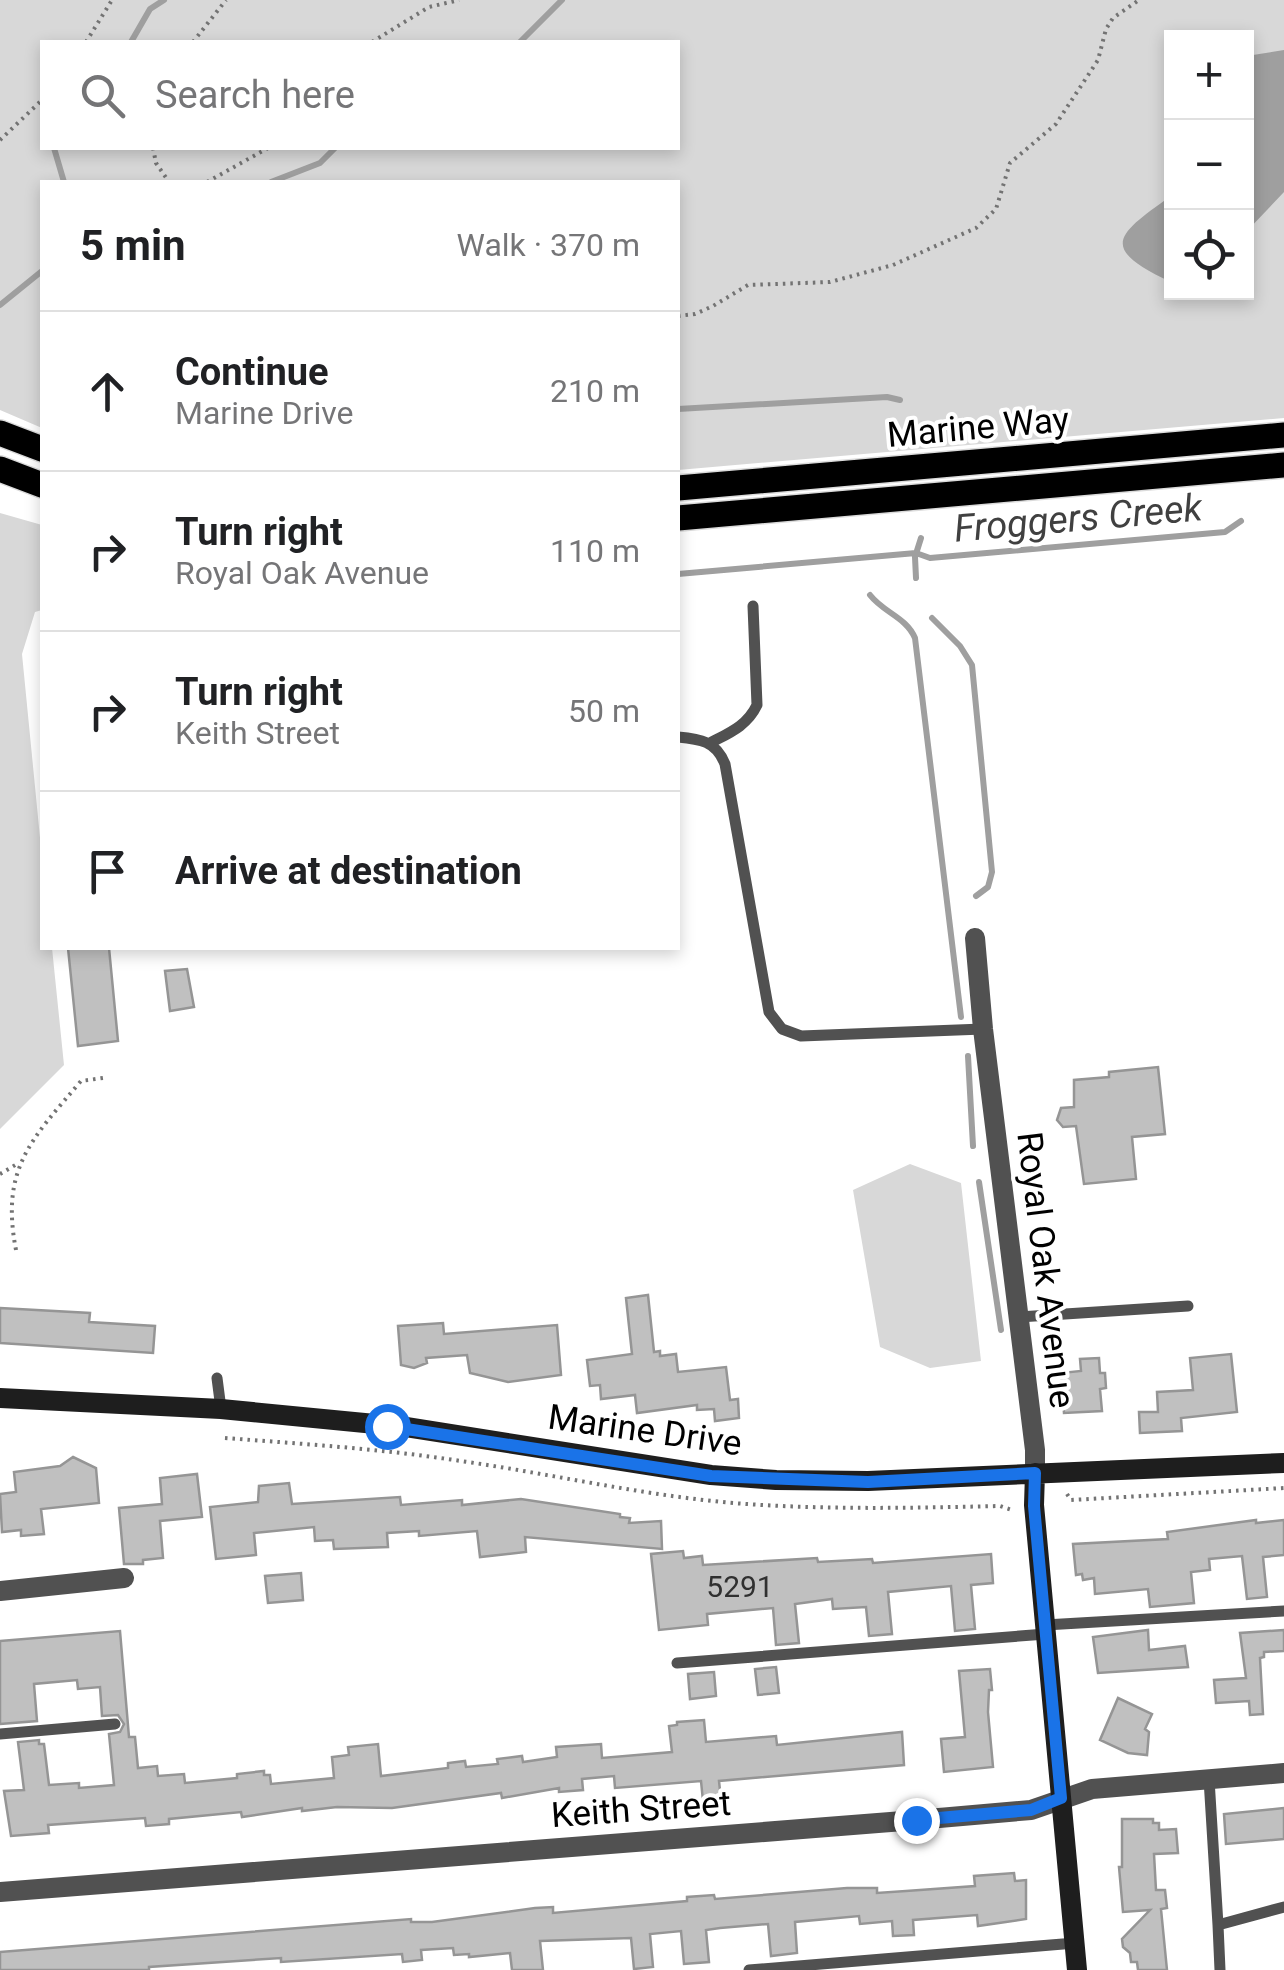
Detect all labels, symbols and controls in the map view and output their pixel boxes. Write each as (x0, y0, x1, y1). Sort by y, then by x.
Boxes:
map controls (1164, 30, 1254, 300)
button: + (1164, 30, 1254, 120)
search box (40, 40, 680, 150)
icon: search (75, 68, 130, 123)
text: Search here (155, 73, 355, 117)
button: − (1164, 120, 1254, 210)
button: locate (1164, 210, 1254, 300)
text: 5 min (80, 221, 186, 270)
text: Walk · 370 m (457, 226, 640, 264)
text: Continue (175, 350, 329, 394)
icon: ahead (80, 364, 135, 419)
text: 210 m (550, 372, 640, 410)
text: Marine Drive (175, 394, 353, 432)
street label: Marine Way (885, 399, 1071, 456)
water label: Froggers Creek (952, 485, 1205, 551)
text: Turn right (175, 510, 343, 554)
icon: right (80, 524, 135, 579)
text: 110 m (550, 532, 640, 570)
text: Royal Oak Avenue (175, 554, 429, 592)
text: Turn right (175, 670, 343, 714)
icon: right (80, 684, 135, 739)
text: 50 m (568, 692, 640, 730)
text: Keith Street (175, 714, 340, 752)
icon: arrive (80, 844, 135, 899)
text: Arrive at destination (175, 849, 522, 893)
street label: Royal Oak Avenue (1008, 1130, 1083, 1410)
street label: Marine Drive (545, 1397, 744, 1464)
route start (365, 1404, 411, 1450)
house number: 5291 (706, 1569, 774, 1604)
street label: Keith Street (550, 1783, 732, 1836)
route end (894, 1798, 940, 1844)

